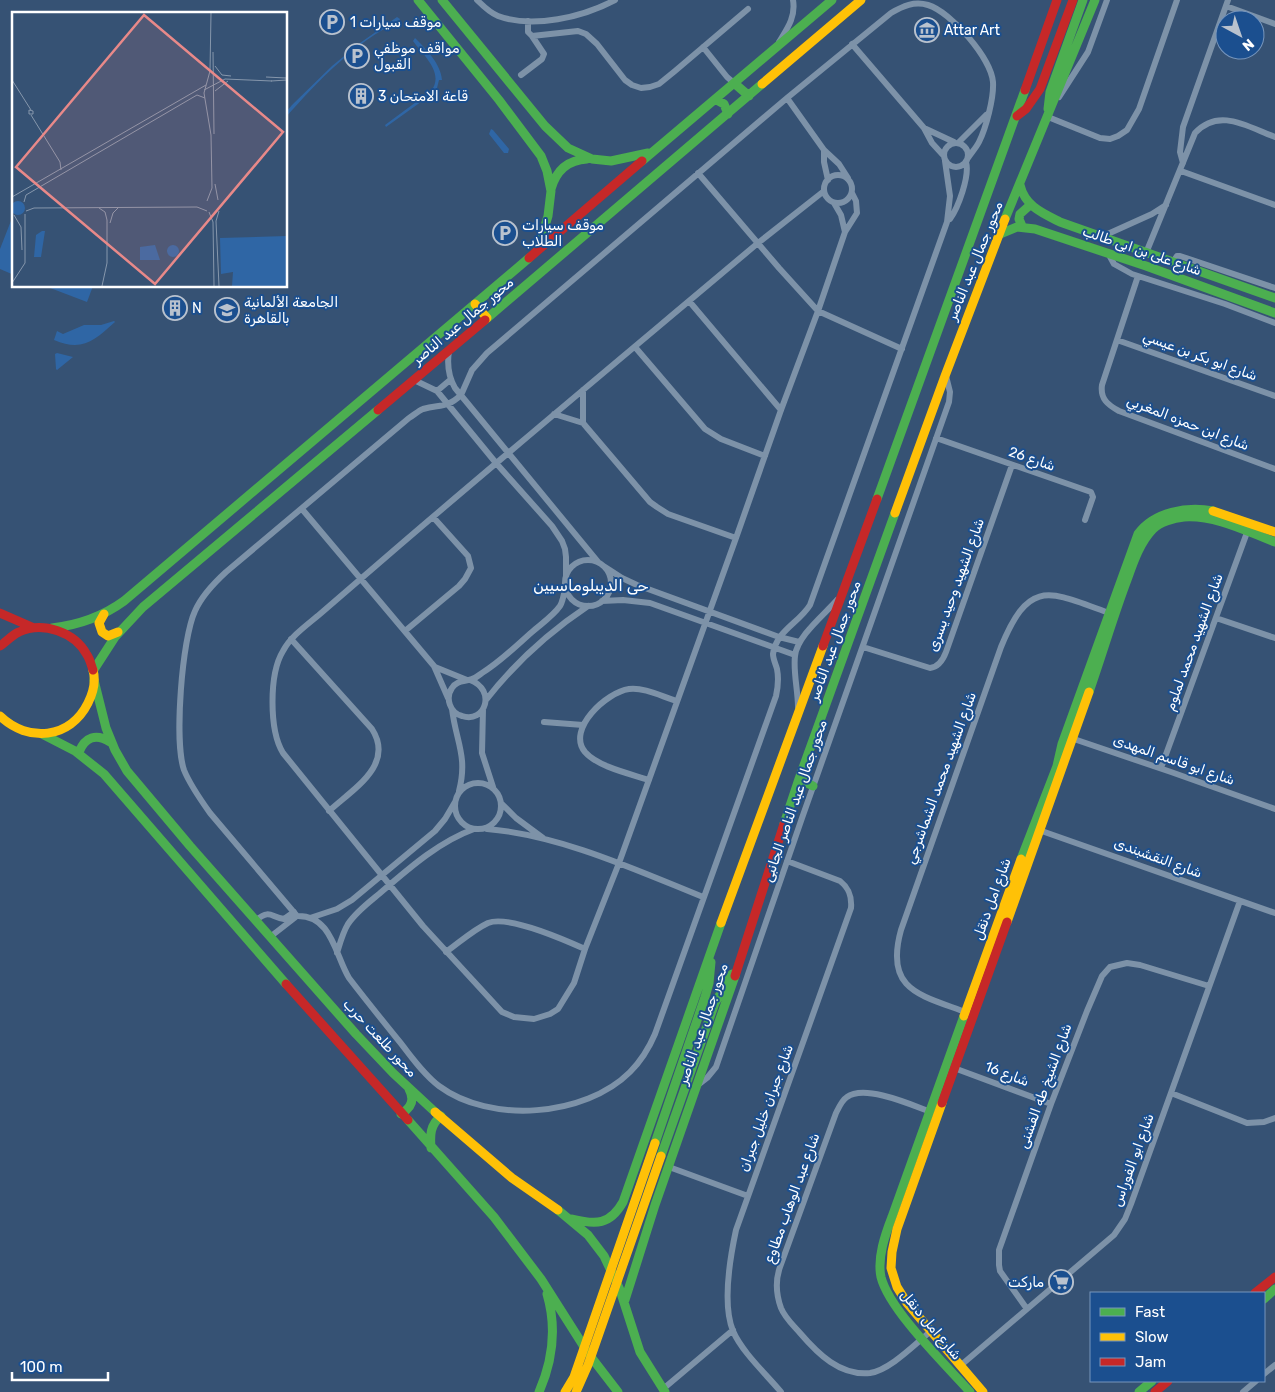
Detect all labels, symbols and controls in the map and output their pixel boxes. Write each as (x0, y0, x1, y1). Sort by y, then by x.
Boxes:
parking icon: موقف سيارات 1 (319, 9, 345, 35)
north arrow (1215, 10, 1265, 60)
inset map (12, 12, 288, 288)
place label: موقف سيارات 1 (350, 14, 441, 31)
museum icon: Attar Art (914, 17, 940, 43)
place label: Attar Art (944, 22, 1000, 39)
text: N (1239, 35, 1257, 54)
place label: مواقف موظفي القبول (374, 40, 460, 73)
parking icon: مواقف موظفي القبول (344, 43, 370, 69)
building icon: قاعة الامتحان 3 (348, 83, 374, 109)
place label: قاعة الامتحان 3 (378, 88, 468, 105)
street label: محور جمال عبد الناصر (943, 199, 1007, 324)
place label: موقف سيارات الطلاب (522, 217, 604, 250)
parking icon: موقف سيارات الطلاب (492, 220, 518, 246)
street label: شارع على بن ابى طالب (1080, 223, 1204, 281)
street label: محور جمال عبد الناصر (408, 274, 517, 369)
place label: الجامعة الألمانية بالقاهرة (244, 294, 338, 327)
building icon: N (162, 295, 188, 321)
school or university icon: الجامعة الألمانية بالقاهرة (214, 297, 240, 323)
place label: N (192, 300, 202, 317)
street label: شارع ابو بكر بن عيسي (1140, 327, 1259, 386)
street label: شارع ابن حمزه المغربي (1124, 392, 1252, 456)
street label: شارع 26 (1006, 443, 1057, 477)
street label: شارع الشهيد وحيد يسرى (924, 516, 990, 655)
street label: شارع الشهيد محمد لملوم (1161, 571, 1229, 714)
district label: حى الديبلوماسيين (533, 576, 649, 596)
street label: محور جمال عبد الناصر (805, 578, 865, 704)
street label: شارع الشهيد محمد الشماشرجي (902, 690, 982, 867)
street label: محور جمال عبد الناصر الجانبى (759, 717, 831, 884)
street label: شارع ابو قاسم المهدى (1110, 731, 1237, 791)
street label: شارع النقشبندى (1111, 834, 1204, 884)
street label: شارع امل دنقل (969, 856, 1017, 943)
street label: محور جمال عبد الناصر (674, 961, 732, 1088)
street label: محور طلعت حرب (339, 995, 421, 1081)
street label: شارع الشيخ طه الفشنى (1014, 1021, 1077, 1151)
street label: شارع جبران خليل جبران (735, 1042, 799, 1175)
street label: شارع 16 (982, 1058, 1031, 1092)
street label: شارع ابو الفوراس (1108, 1111, 1160, 1210)
street label: شارع عبد الوهاب مطاوع (761, 1131, 825, 1266)
supermarket icon: ماركت (1048, 1269, 1074, 1295)
place label: ماركت (1008, 1274, 1044, 1291)
street label: شارع امل دنقل (895, 1287, 965, 1365)
legend (1090, 1292, 1265, 1382)
text: Fast (1135, 1303, 1165, 1321)
text: Slow (1135, 1328, 1168, 1346)
scale bar (12, 1350, 109, 1382)
text: Jam (1135, 1353, 1166, 1371)
text: 100 m (20, 1358, 62, 1376)

